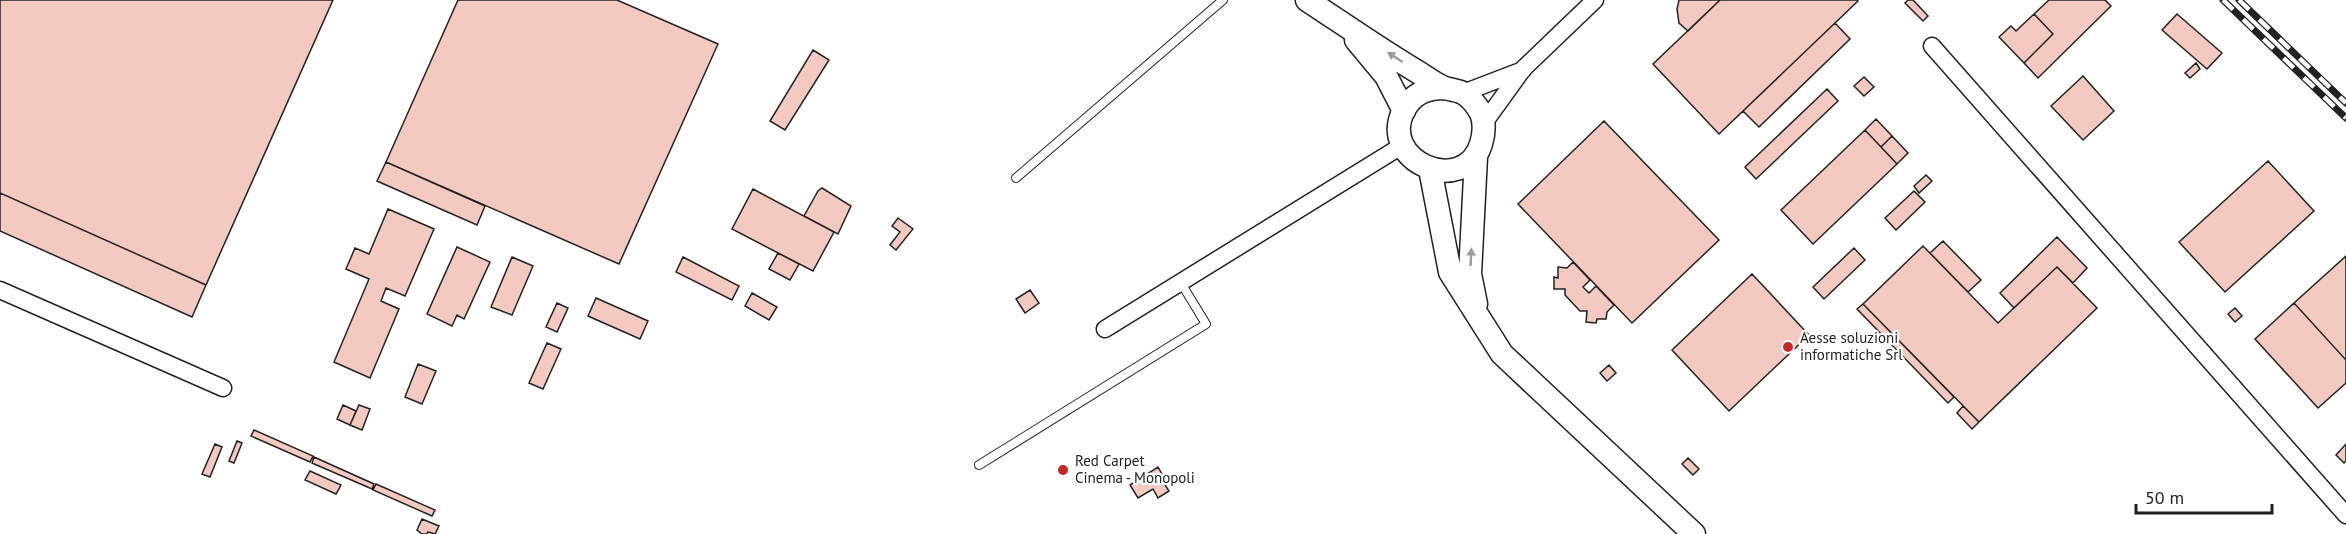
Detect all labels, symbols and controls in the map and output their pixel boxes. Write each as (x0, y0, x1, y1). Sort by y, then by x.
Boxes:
one-way arrow (1387, 52, 1403, 63)
one-way arrow (1466, 247, 1475, 266)
place label: Aesse soluzioni informatiche Srl (1800, 328, 1903, 364)
marker: Aesse soluzioni informatiche Srl (1781, 340, 1795, 354)
place label: Red Carpet Cinema - Monopoli (1075, 451, 1195, 487)
marker: Red Carpet Cinema - Monopoli (1056, 463, 1070, 477)
scale bar (2136, 477, 2272, 515)
text: 50 m (2145, 486, 2184, 509)

